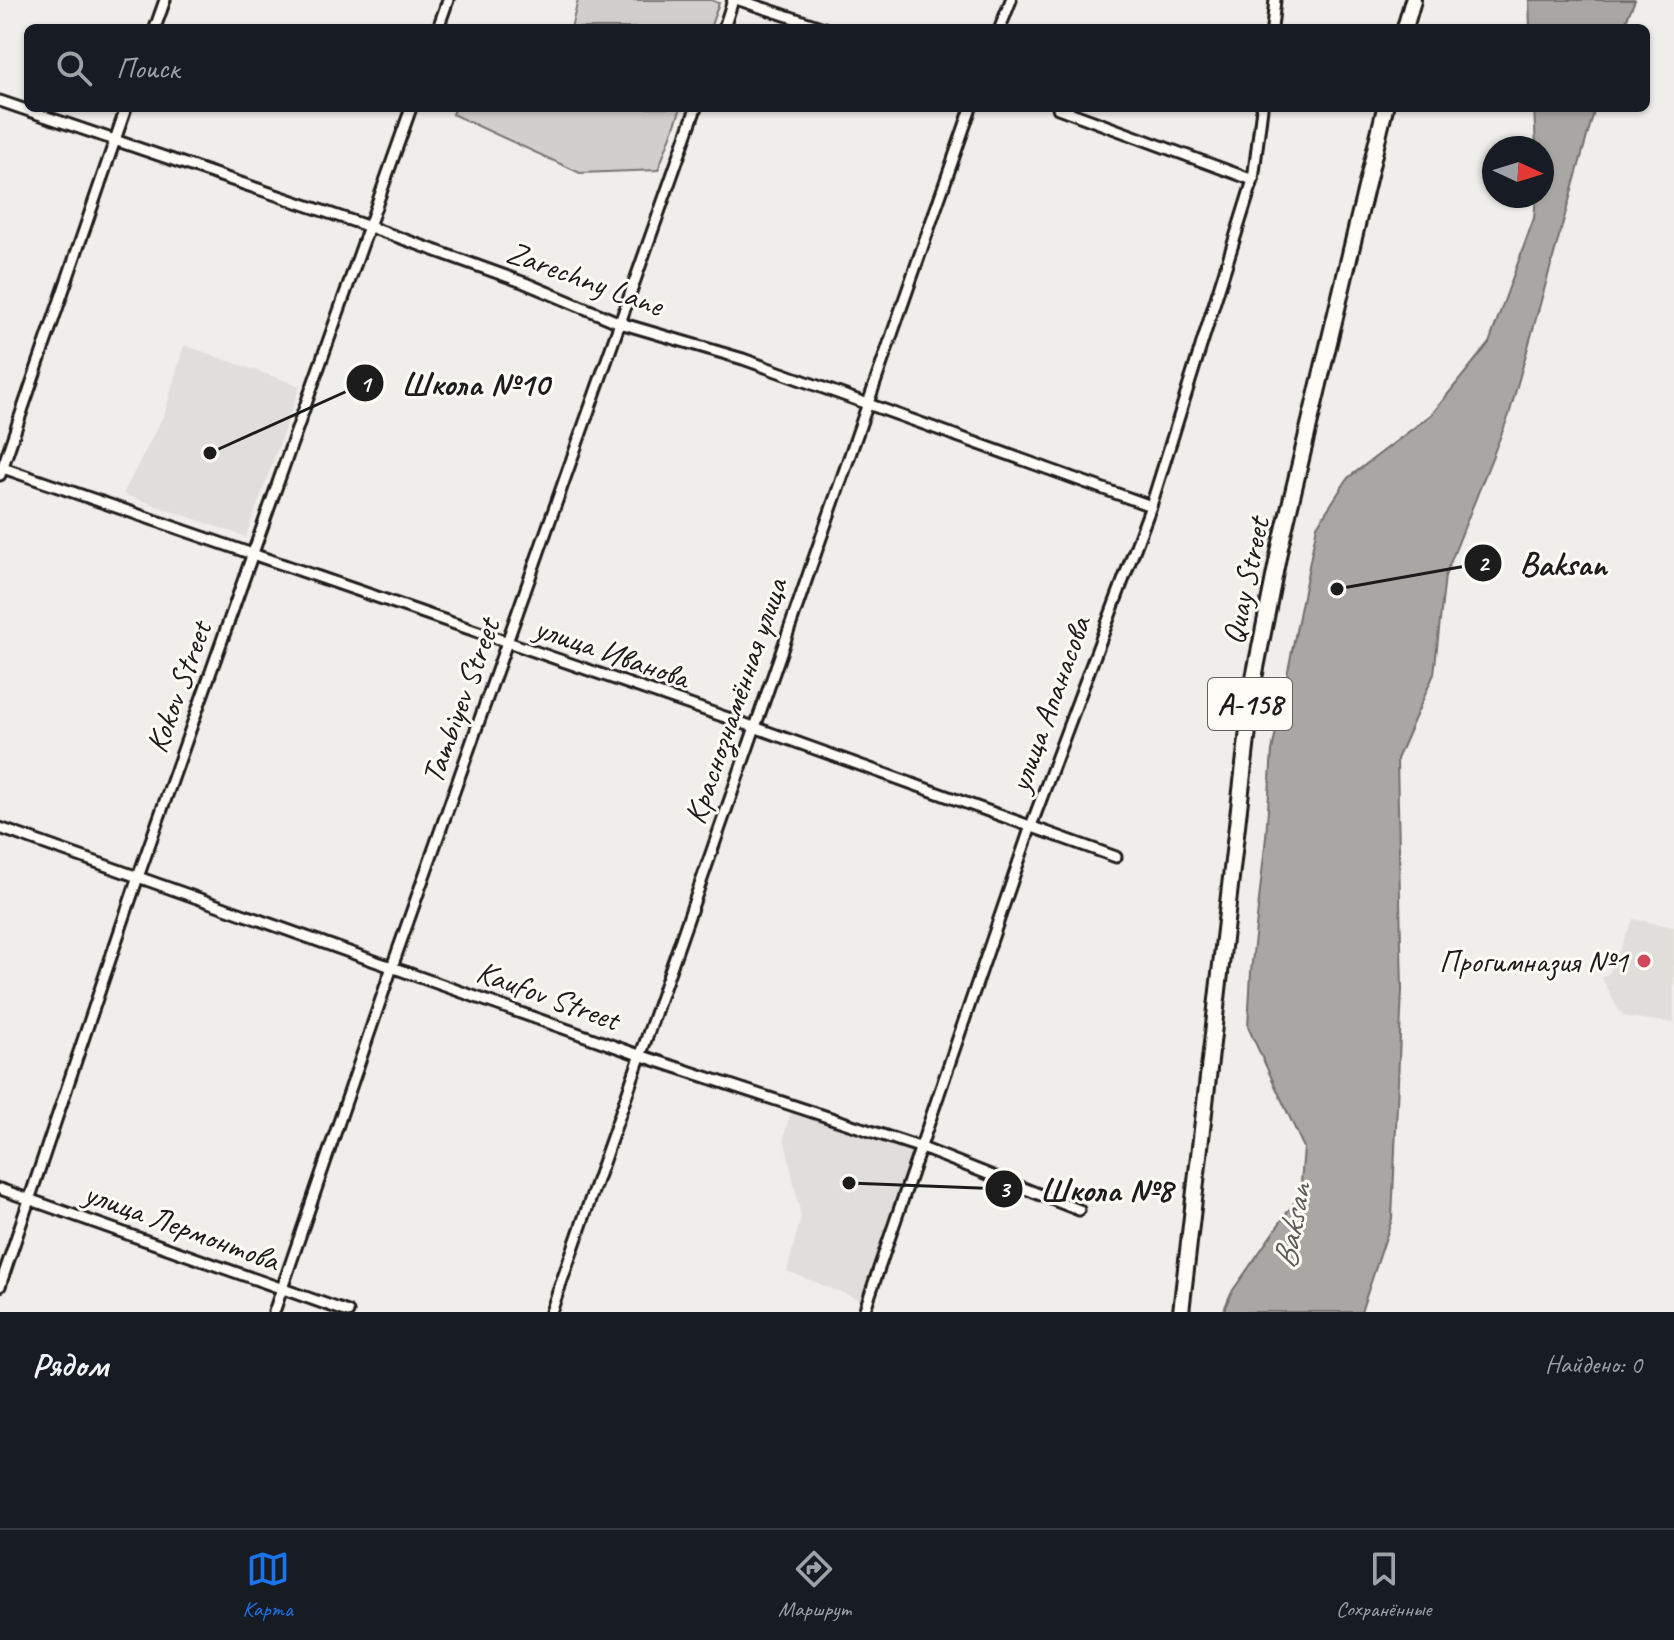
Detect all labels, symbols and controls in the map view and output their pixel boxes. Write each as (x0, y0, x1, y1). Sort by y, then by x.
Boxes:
search box (24, 24, 1650, 112)
icon: search (52, 46, 96, 90)
text: Поиск (116, 49, 179, 87)
north arrow (1482, 136, 1554, 208)
street label: Zarechny Lane (501, 231, 671, 327)
callout: Школа №10 (345, 354, 565, 412)
text: Школа №10 (401, 362, 553, 405)
text: 1 (360, 369, 374, 399)
street label: Quay Street (1212, 511, 1280, 648)
callout: Baksan (1463, 534, 1622, 592)
text: Baksan (1519, 542, 1609, 585)
text: 2 (1478, 548, 1491, 578)
street label: Краснознамённая улица (674, 571, 797, 829)
street label: улица Иванова (528, 606, 697, 699)
street label: улица Апанасова (998, 609, 1101, 799)
street label: Tambiyev Street (412, 610, 510, 789)
street label: Kokov Street (136, 613, 222, 758)
road number: А-158 (1208, 678, 1292, 730)
place label: Прогимназия №1 (1439, 941, 1630, 982)
street label: Kaufov Street (471, 951, 628, 1041)
marker: Прогимназия №1 (1635, 952, 1653, 970)
callout: Школа №8 (984, 1160, 1189, 1218)
text: Школа №8 (1040, 1168, 1176, 1211)
street label: улица Лермонтова (77, 1172, 287, 1281)
text: 3 (999, 1174, 1012, 1204)
water label: Baksan (1262, 1176, 1321, 1272)
text: Рядом (32, 1343, 108, 1386)
text: Найдено: 0 (1545, 1348, 1642, 1381)
tab: Карта (243, 1547, 293, 1623)
tab: Маршрут (778, 1547, 851, 1623)
tab: Сохранённые (1336, 1547, 1431, 1623)

